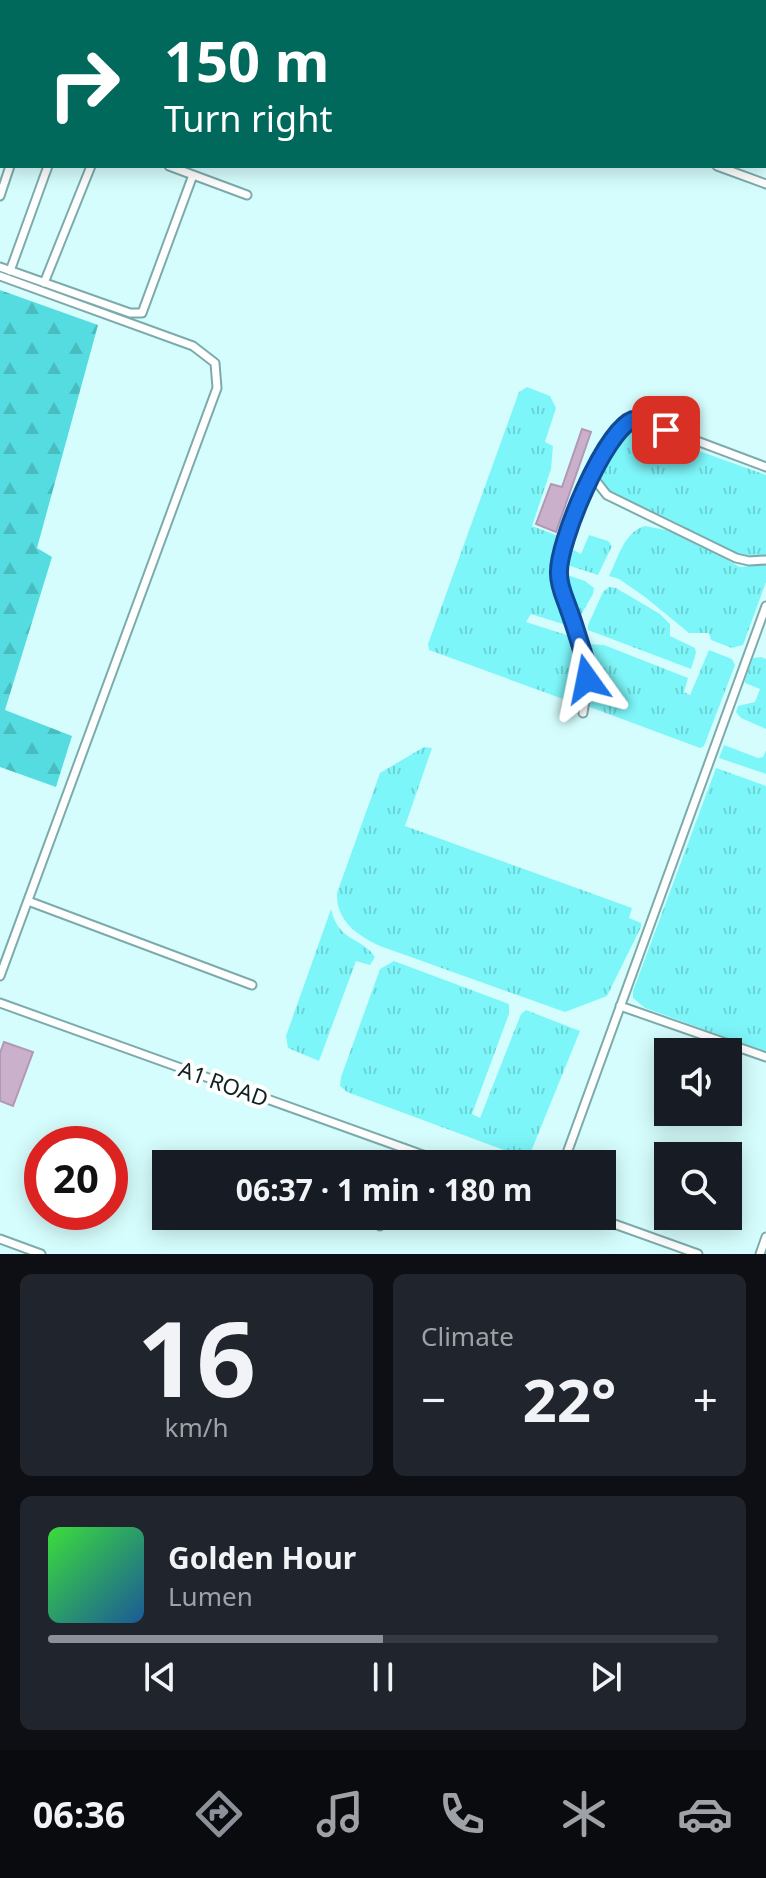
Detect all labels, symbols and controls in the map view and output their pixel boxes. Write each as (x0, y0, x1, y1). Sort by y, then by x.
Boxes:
text: 150 m (164, 22, 329, 98)
icon: right (32, 32, 136, 136)
text: Turn right (164, 94, 332, 143)
pin (632, 396, 700, 464)
icon: arrive (644, 408, 688, 452)
position arrow (545, 637, 629, 721)
map controls (654, 1038, 742, 1230)
button: sound (654, 1038, 742, 1126)
street label: A1 ROAD (175, 1053, 273, 1113)
speed limit sign: 20 (24, 1126, 128, 1230)
button: search (654, 1142, 742, 1230)
text: 06:37 · 1 min · 180 m (236, 1169, 532, 1210)
text: 16 (137, 1286, 256, 1427)
text: Climate (421, 1318, 514, 1354)
text: 22° (522, 1358, 617, 1440)
text: − (421, 1369, 446, 1429)
text: + (693, 1369, 718, 1429)
text: km/h (165, 1409, 228, 1445)
text: Golden Hour (168, 1537, 356, 1578)
text: Lumen (168, 1578, 253, 1614)
icon: previous (138, 1655, 182, 1699)
icon: pause (361, 1655, 405, 1699)
icon: next (584, 1655, 628, 1699)
icon: directions (191, 1786, 247, 1842)
icon: music (312, 1786, 368, 1842)
icon: phone (434, 1786, 490, 1842)
icon: climate (556, 1786, 612, 1842)
icon: car (677, 1786, 733, 1842)
text: 06:36 (33, 1790, 125, 1839)

